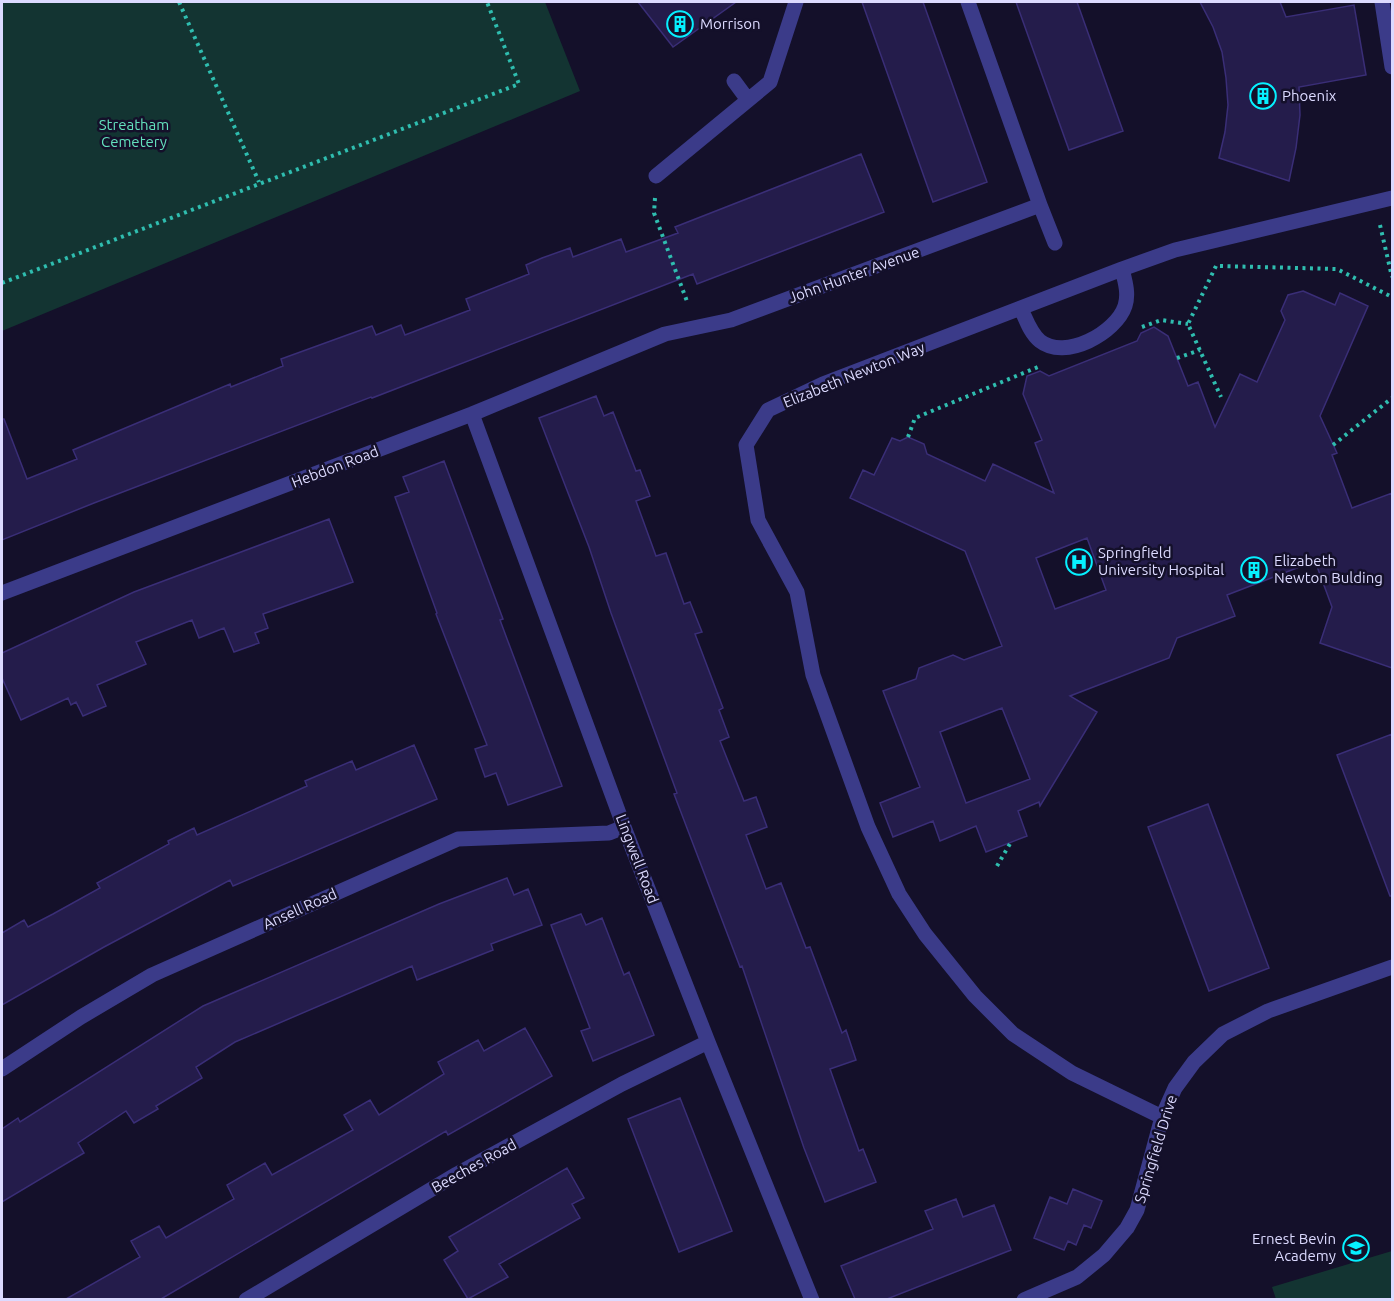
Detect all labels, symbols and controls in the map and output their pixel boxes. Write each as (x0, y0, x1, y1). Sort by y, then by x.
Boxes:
building icon: Morrison (665, 9, 695, 39)
place label: Morrison (700, 15, 761, 32)
building icon: Phoenix (1248, 81, 1278, 111)
place label: Phoenix (1282, 87, 1337, 104)
park label: Streatham Cemetery (99, 116, 169, 150)
street label: John Hunter Avenue (786, 243, 922, 306)
street label: Elizabeth Newton Way (780, 338, 927, 411)
street label: Hebdon Road (289, 442, 381, 491)
place label: Springfield University Hospital (1098, 544, 1224, 578)
hospital icon: Springfield University Hospital (1064, 547, 1094, 577)
place label: Elizabeth Newton Bulding (1274, 552, 1383, 586)
building icon: Elizabeth Newton Bulding (1239, 555, 1269, 585)
street label: Lingwell Road (613, 812, 662, 906)
street label: Ansell Road (260, 885, 339, 932)
street label: Springfield Drive (1131, 1093, 1180, 1205)
street label: Beeches Road (428, 1135, 519, 1196)
place label: Ernest Bevin Academy (1252, 1230, 1336, 1264)
school or university icon: Ernest Bevin Academy (1341, 1233, 1371, 1263)

